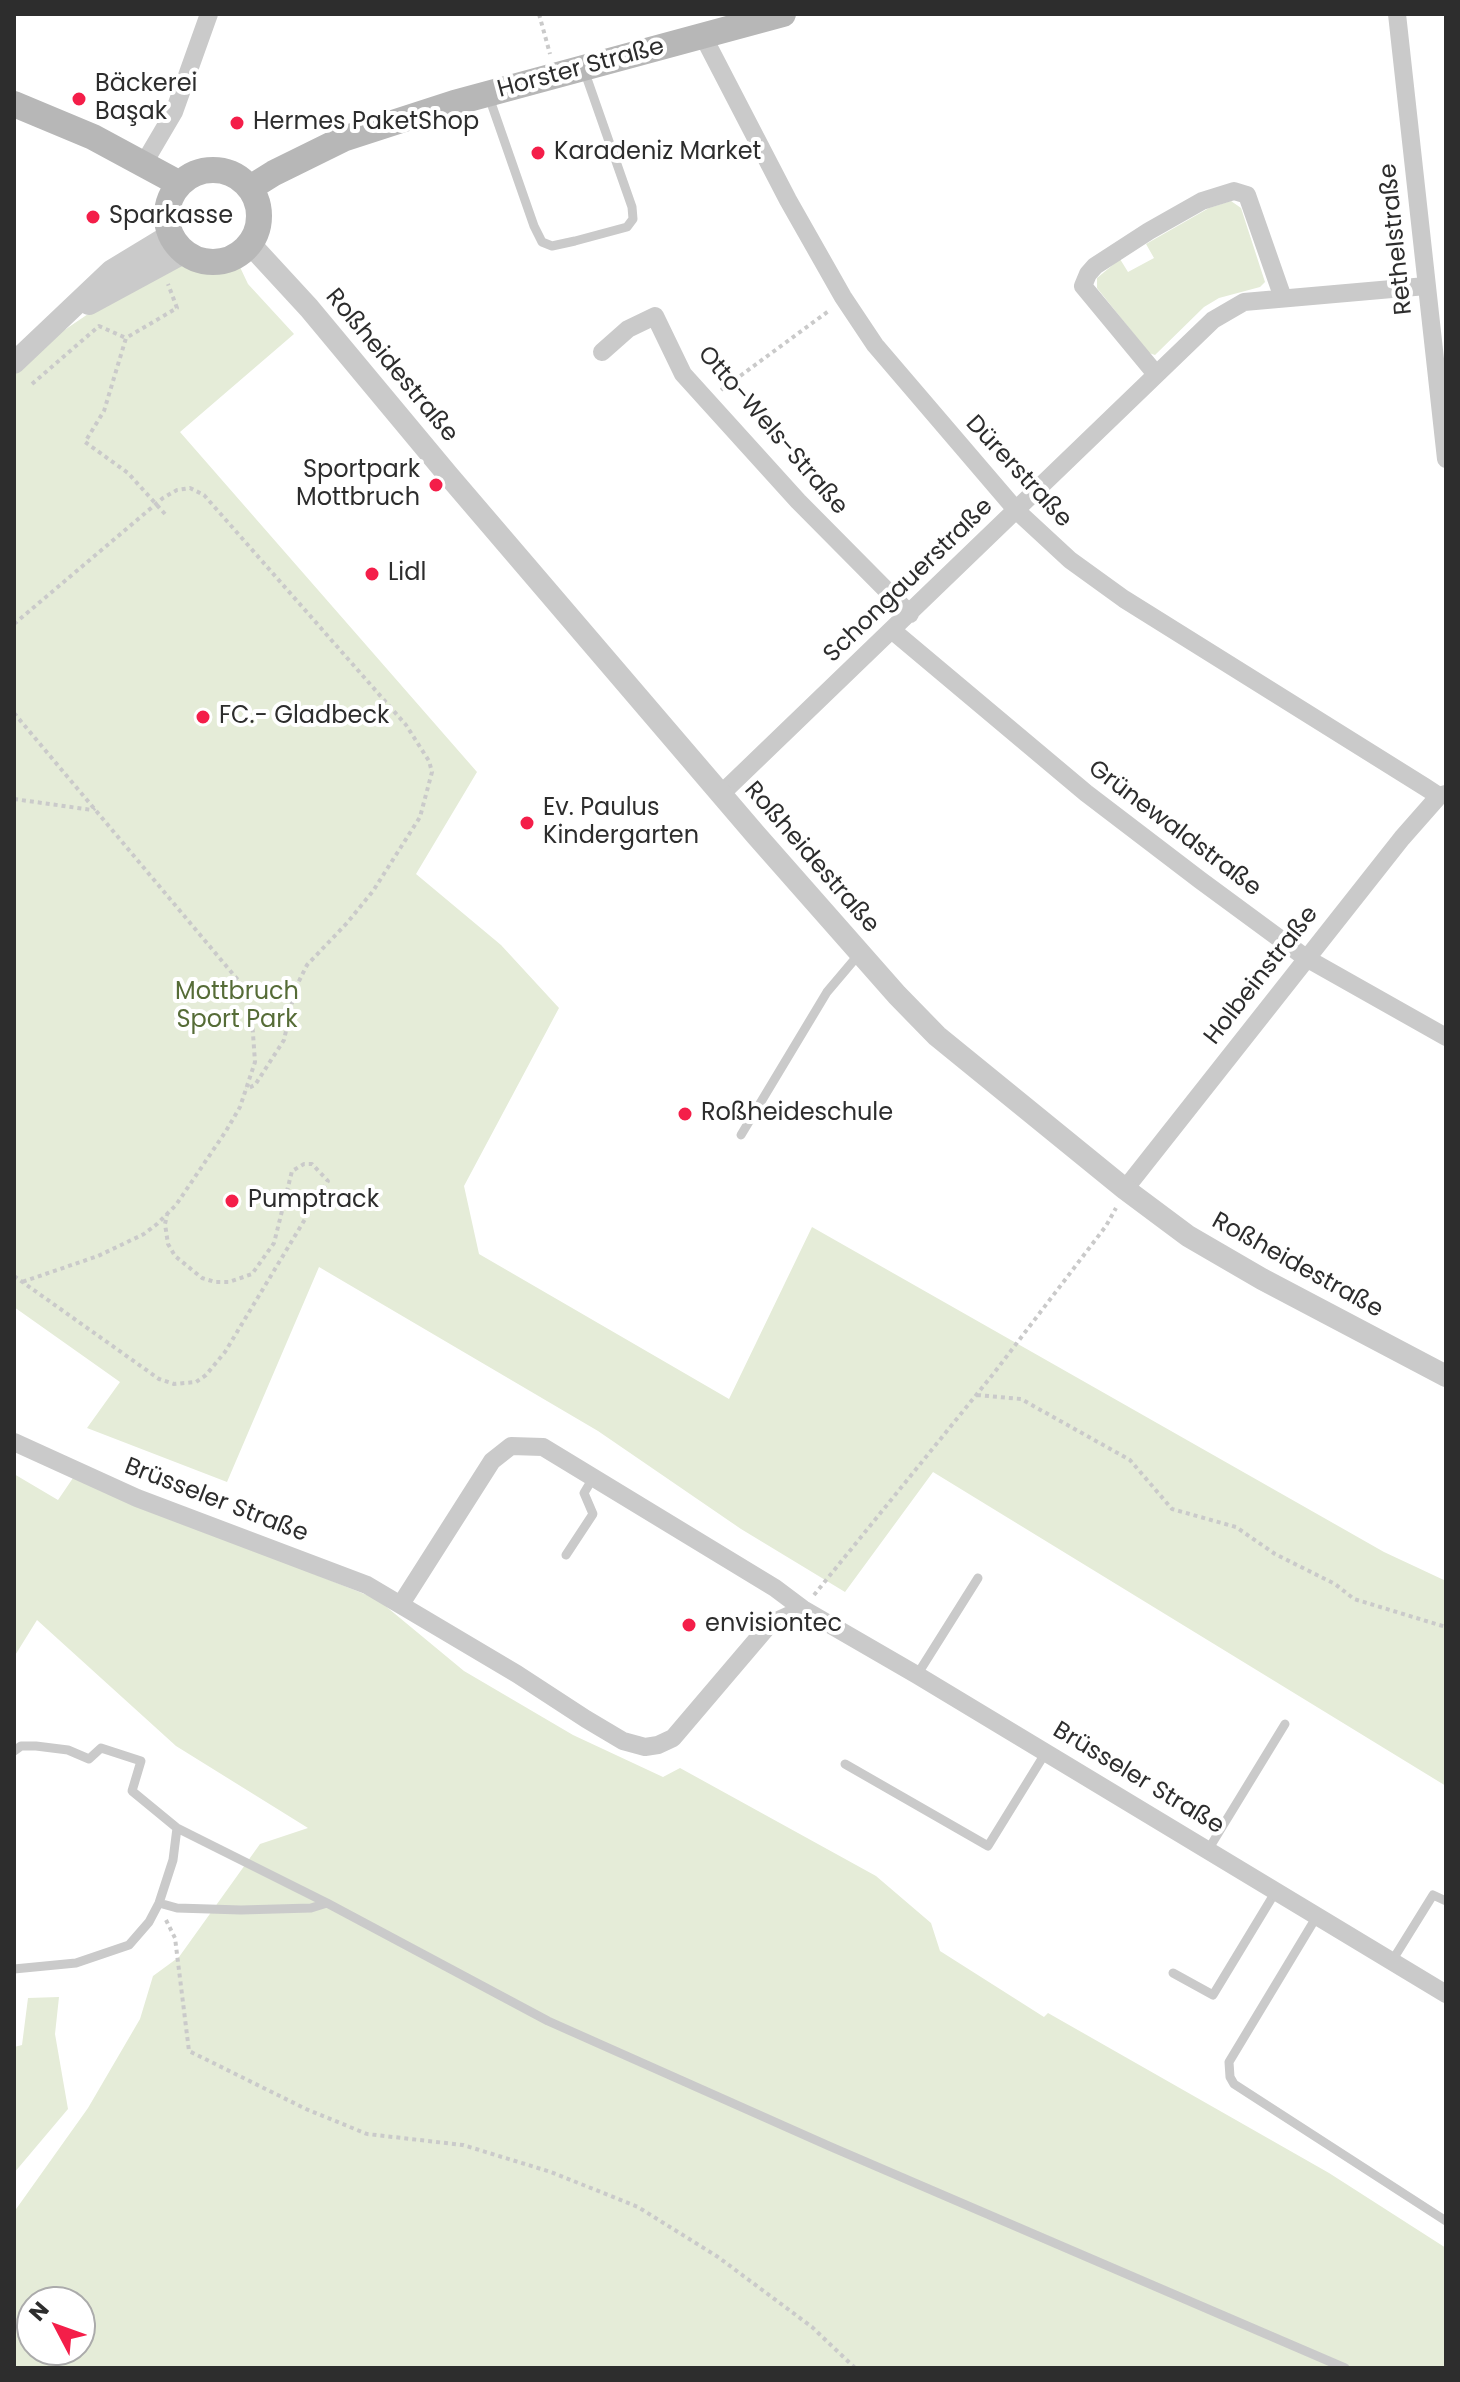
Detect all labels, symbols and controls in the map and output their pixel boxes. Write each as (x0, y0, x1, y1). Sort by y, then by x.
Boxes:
street label: Horster Straße (494, 33, 668, 105)
place label: Bäckerei Başak (95, 71, 197, 127)
marker: Bäckerei Başak (70, 90, 88, 108)
place label: Hermes PaketShop (253, 109, 479, 137)
marker: Hermes PaketShop (228, 114, 246, 132)
place label: Karadeniz Market (554, 139, 761, 167)
marker: Karadeniz Market (529, 144, 547, 162)
street label: Rethelstraße (1375, 162, 1419, 316)
place label: Sparkasse (109, 203, 233, 231)
marker: Sparkasse (84, 208, 102, 226)
street label: Roßheidestraße (319, 284, 463, 448)
street label: Otto-Wels-Straße (691, 341, 853, 521)
street label: Dürerstraße (959, 410, 1077, 534)
place label: Sportpark Mottbruch (296, 457, 420, 513)
marker: Sportpark Mottbruch (427, 476, 445, 494)
street label: Schongauerstraße (818, 493, 1000, 669)
place label: Lidl (388, 560, 426, 588)
marker: Lidl (363, 565, 381, 583)
place label: FC.- Gladbeck (219, 703, 389, 731)
marker: FC.- Gladbeck (194, 708, 212, 726)
street label: Grünewaldstraße (1082, 755, 1266, 903)
street label: Roßheidestraße (737, 776, 885, 940)
place label: Ev. Paulus Kindergarten (543, 795, 699, 851)
marker: Ev. Paulus Kindergarten (518, 814, 536, 832)
street label: Holbeinstraße (1199, 901, 1325, 1051)
park label: Mottbruch Sport Park (175, 979, 299, 1035)
place label: Roßheideschule (701, 1100, 893, 1128)
marker: Roßheideschule (676, 1105, 694, 1123)
place label: Pumptrack (248, 1187, 379, 1215)
marker: Pumptrack (223, 1192, 241, 1210)
street label: Roßheidestraße (1206, 1207, 1388, 1325)
street label: Brüsseler Straße (120, 1453, 312, 1549)
place label: envisiontec (705, 1611, 842, 1639)
marker: envisiontec (680, 1616, 698, 1634)
street label: Brüsseler Straße (1047, 1717, 1229, 1841)
north arrow (16, 2286, 96, 2366)
text: N (22, 2295, 56, 2328)

